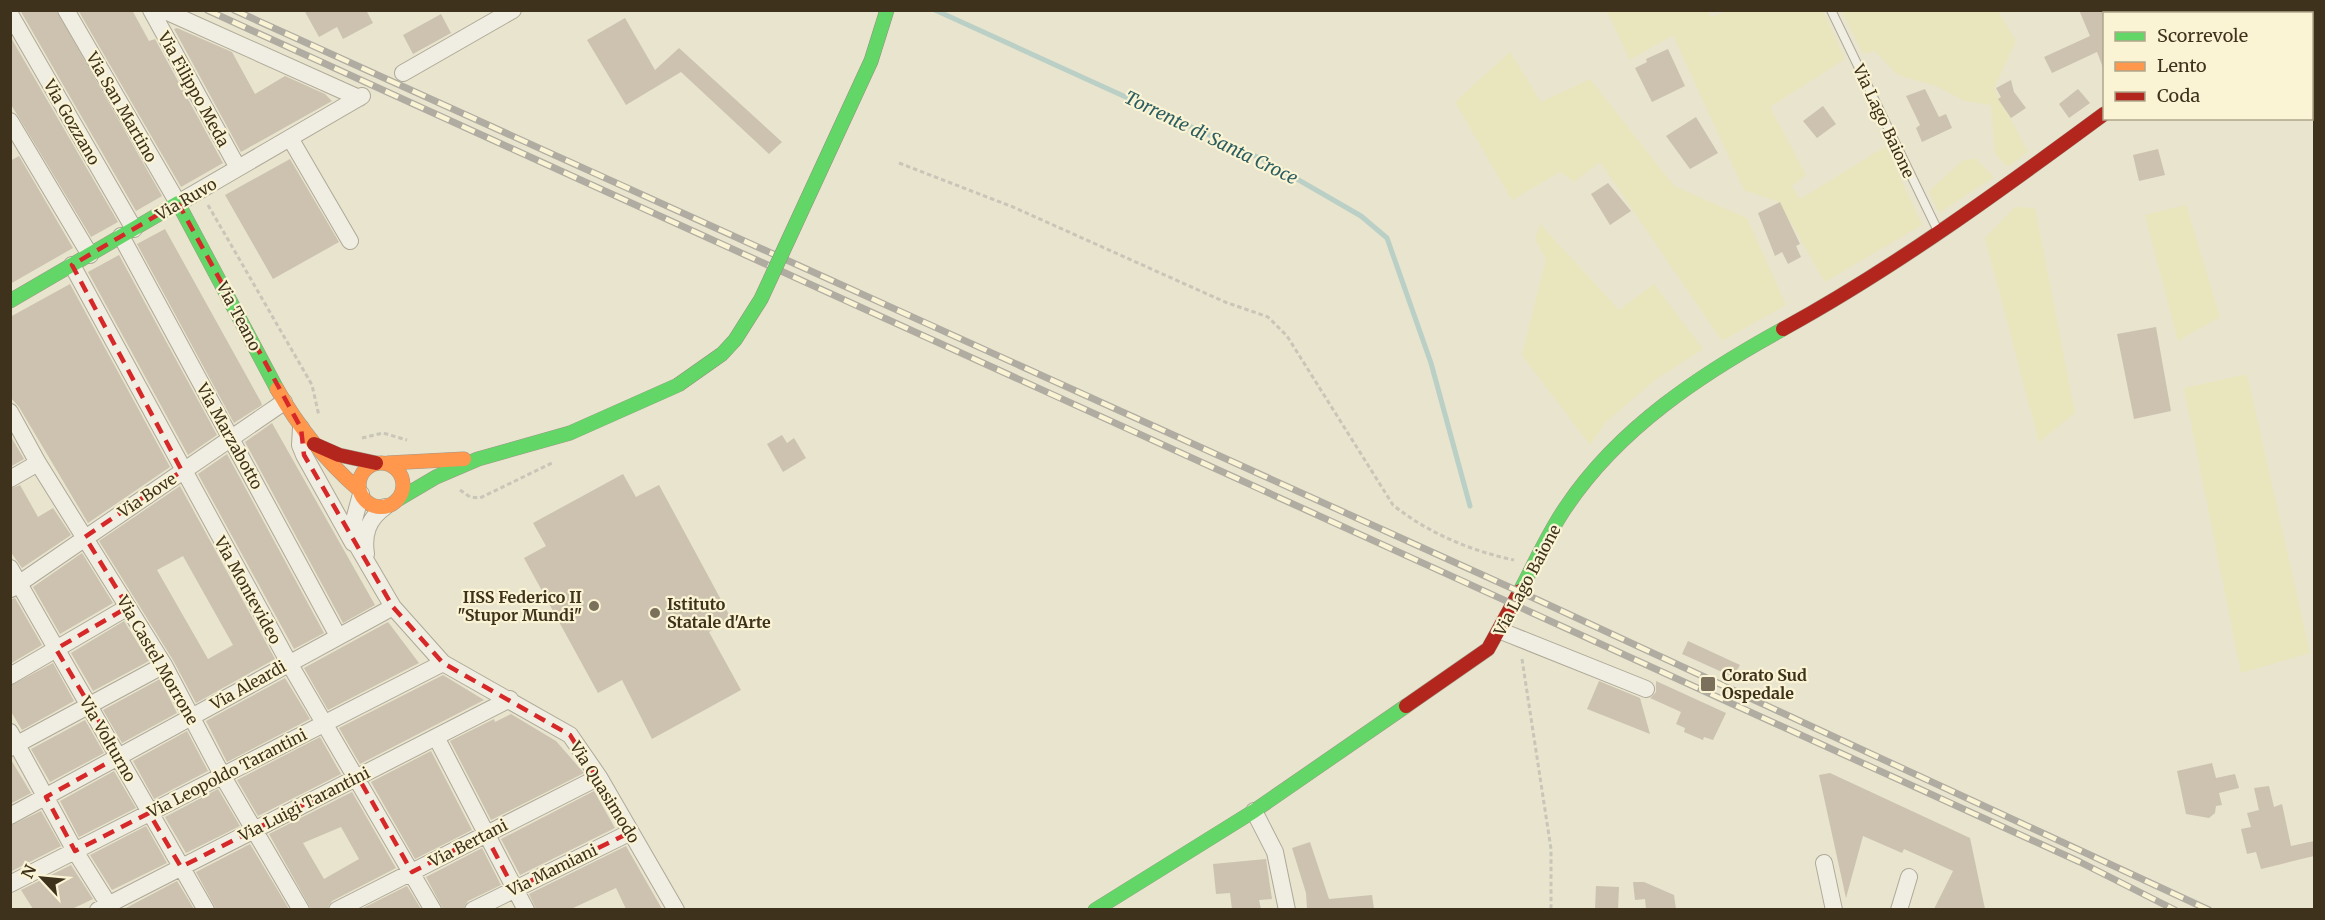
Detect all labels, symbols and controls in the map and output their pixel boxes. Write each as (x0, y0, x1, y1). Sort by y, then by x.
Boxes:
legend (2103, 12, 2313, 120)
text: Scorrevole (2157, 24, 2248, 47)
street label: Via Filippo Meda (154, 27, 234, 150)
street label: Via San Martino (82, 47, 162, 166)
text: Lento (2157, 54, 2207, 77)
street label: Via Lago Baione (1849, 60, 1919, 181)
street label: Via Gozzano (39, 75, 105, 168)
text: Coda (2157, 84, 2201, 107)
water label: Torrente di Santa Croce (1121, 86, 1302, 190)
street label: Via Ruvo (151, 174, 220, 225)
street label: Via Teano (212, 277, 266, 354)
street label: Via Marzabotto (192, 379, 267, 493)
street label: Via Bove (113, 468, 180, 522)
street label: Via Lago Baione (1489, 521, 1565, 640)
street label: Via Montevideo (210, 532, 286, 647)
place label: IISS Federico II "Stupor Mundi" (457, 587, 582, 625)
street label: Via Castel Morrone (112, 591, 203, 728)
place label: Istituto Statale d'Arte (667, 594, 771, 632)
marker: IISS Federico II "Stupor Mundi" (587, 599, 601, 613)
marker: Istituto Statale d'Arte (648, 606, 662, 620)
street label: Via Aleardi (206, 656, 289, 714)
place label: Corato Sud Ospedale (1722, 665, 1807, 703)
marker: Corato Sud Ospedale (1699, 675, 1717, 693)
street label: Via Volturno (75, 692, 140, 785)
street label: Via Leopoldo Tarantini (143, 724, 310, 822)
street label: Via Quasimodo (565, 737, 644, 847)
street label: Via Luigi Tarantini (234, 762, 373, 846)
street label: Via Bertani (424, 815, 511, 872)
street label: Via Mamiani (503, 840, 600, 901)
north arrow (12, 848, 72, 908)
text: N (17, 861, 40, 881)

